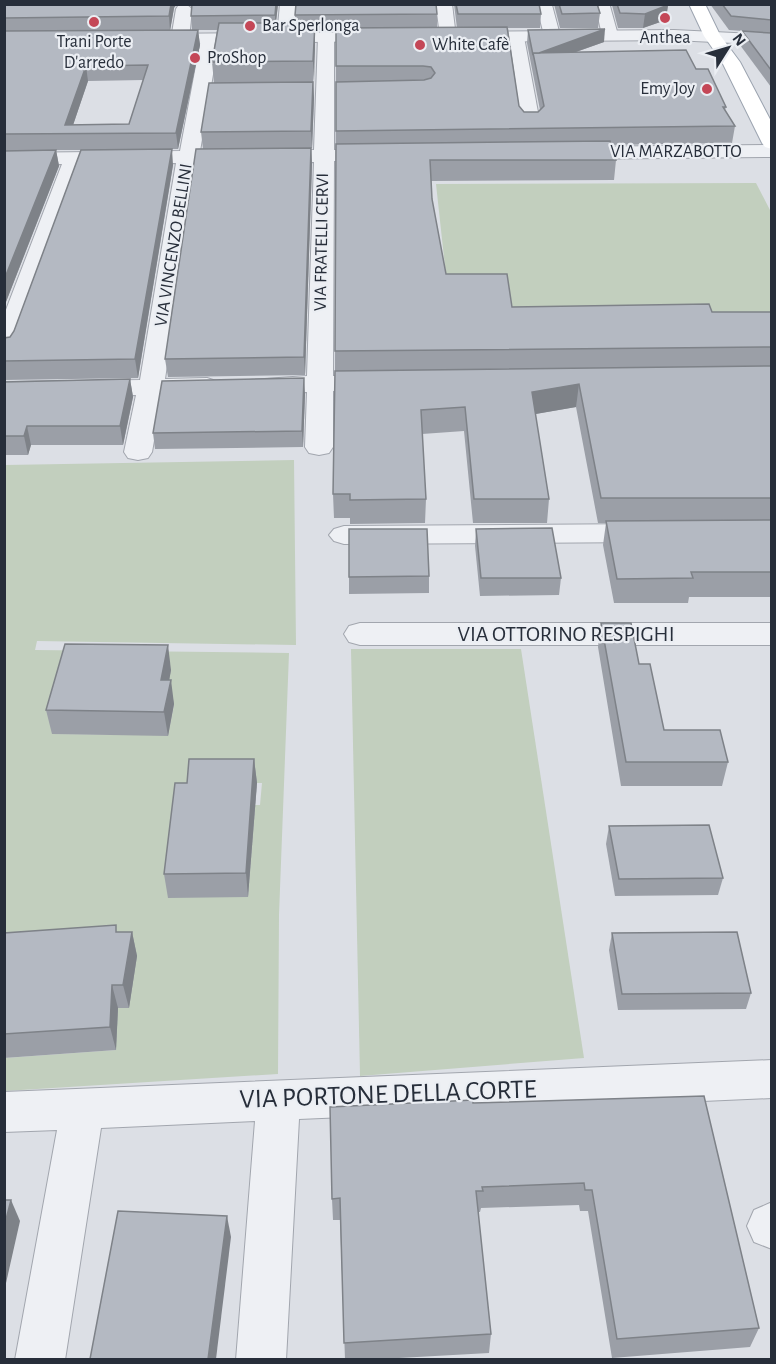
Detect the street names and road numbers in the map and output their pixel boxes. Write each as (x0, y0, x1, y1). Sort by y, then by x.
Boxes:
street label: VIA MARZABOTTO (610, 143, 742, 161)
street label: VIA VINCENZO BELLINI (152, 162, 196, 328)
street label: VIA FRATELLI CERVI (312, 173, 332, 311)
street label: VIA OTTORINO RESPIGHI (457, 623, 675, 645)
street label: VIA PORTONE DELLA CORTE (239, 1075, 537, 1113)

